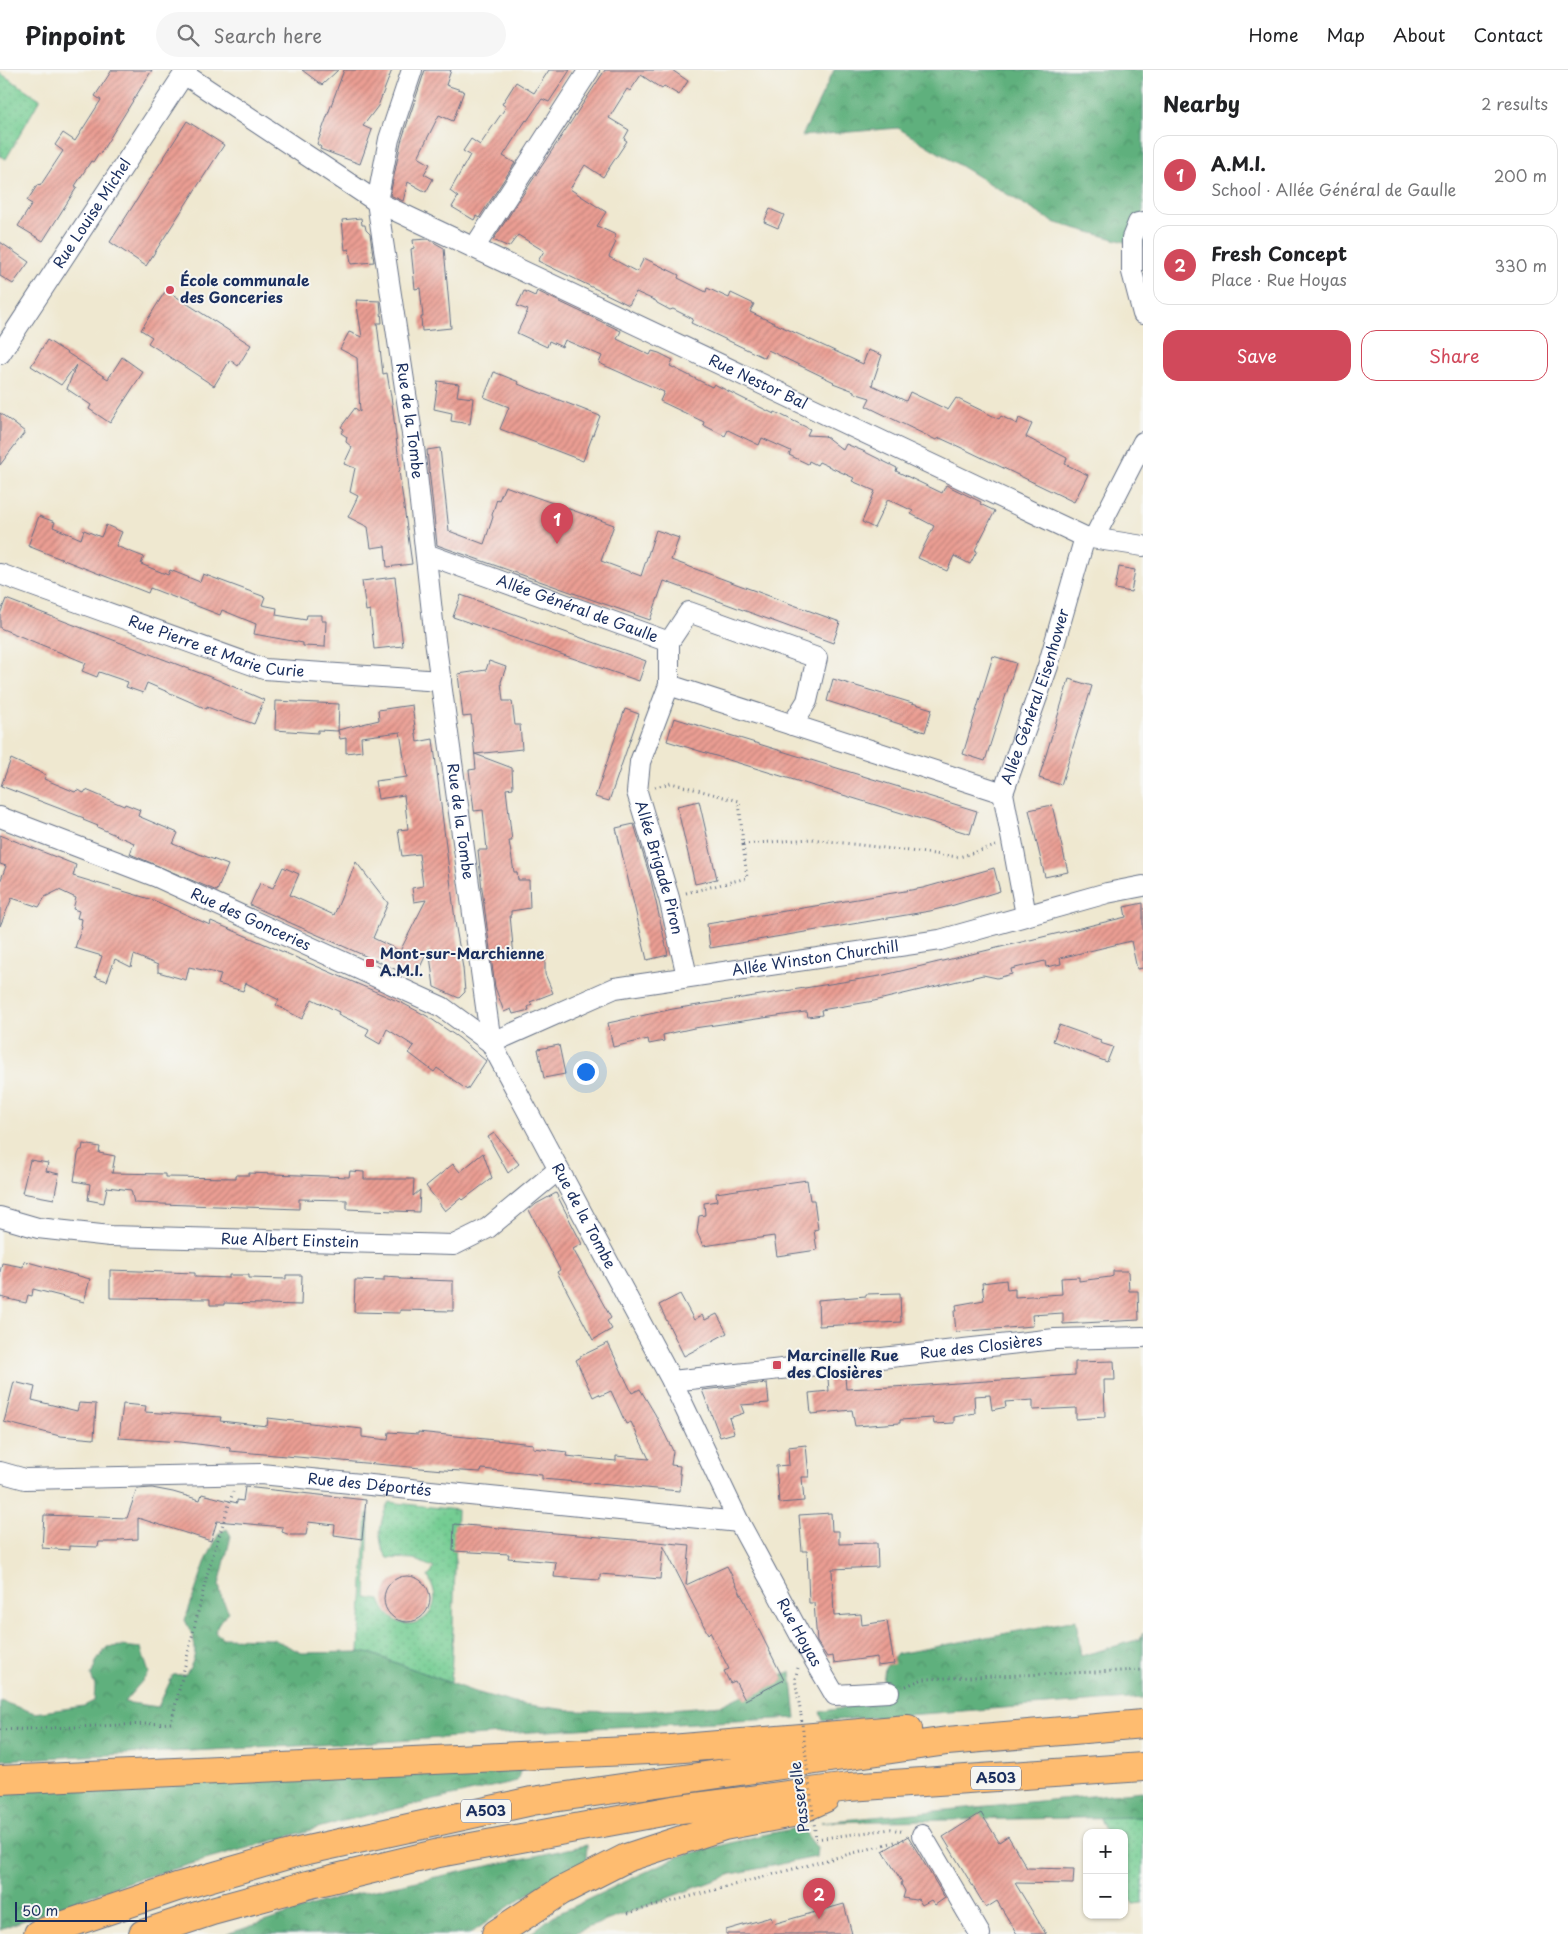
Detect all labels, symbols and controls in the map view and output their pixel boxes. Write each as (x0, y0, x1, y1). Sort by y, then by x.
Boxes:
search box (156, 12, 506, 57)
text: Pinpoint (25, 17, 126, 53)
icon: search (174, 21, 202, 49)
text: Search here (214, 21, 322, 49)
text: Home (1248, 21, 1298, 48)
text: Map (1326, 21, 1365, 48)
text: About (1393, 21, 1445, 48)
text: Contact (1473, 21, 1543, 48)
text: Nearby (1163, 87, 1240, 119)
text: 2 results (1481, 91, 1548, 115)
text: A.M.I. (1211, 149, 1266, 177)
street label: Rue Louise Michel (46, 153, 136, 272)
text: 1 (1176, 163, 1184, 187)
text: 200 m (1494, 163, 1547, 187)
text: School · Allée Général de Gaulle (1211, 177, 1456, 201)
text: Fresh Concept (1211, 239, 1347, 267)
text: 2 (1174, 253, 1186, 277)
text: 330 m (1494, 253, 1547, 277)
text: Place · Rue Hoyas (1211, 267, 1347, 291)
place label: École communale des Gonceries (180, 268, 310, 308)
marker: École communale des Gonceries (164, 284, 176, 296)
button: Save (1163, 330, 1351, 381)
button: Share (1361, 330, 1548, 381)
street label: Rue Nestor Bal (705, 348, 812, 414)
street label: Rue de la Tombe (391, 361, 430, 480)
pin: 1 (541, 503, 573, 544)
street label: Allée Général de Gaulle (494, 568, 662, 647)
street label: Allée Général Eisenhower (994, 605, 1074, 787)
street label: Rue Pierre et Marie Curie (125, 608, 305, 682)
street label: Rue de la Tombe (442, 762, 481, 881)
street label: Allée Brigade Piron (630, 797, 690, 936)
street label: Rue des Gonceries (187, 881, 315, 956)
street label: Allée Winston Churchill (730, 933, 900, 981)
place label: Mont-sur-Marchienne A.M.I. (380, 941, 545, 981)
marker: Mont-sur-Marchienne A.M.I. (364, 957, 376, 969)
your location (573, 1059, 599, 1085)
street label: Rue de la Tombe (547, 1158, 623, 1272)
street label: Rue Albert Einstein (221, 1226, 359, 1253)
street label: Rue des Closières (918, 1327, 1044, 1364)
place label: Marcinelle Rue des Closières (787, 1343, 899, 1383)
marker: Marcinelle Rue des Closières (771, 1359, 783, 1371)
street label: Rue des Déportés (307, 1466, 432, 1501)
street label: Rue Hoyas (772, 1593, 829, 1671)
street label: Passerelle (783, 1760, 814, 1834)
road number: A503 (971, 1766, 1021, 1790)
road number: A503 (461, 1800, 511, 1822)
map controls (1083, 1829, 1128, 1919)
button: + (1083, 1829, 1128, 1874)
button: − (1083, 1874, 1128, 1919)
pin: 2 (803, 1878, 835, 1919)
scale bar (15, 1899, 148, 1922)
text: 50 m (22, 1900, 58, 1921)

